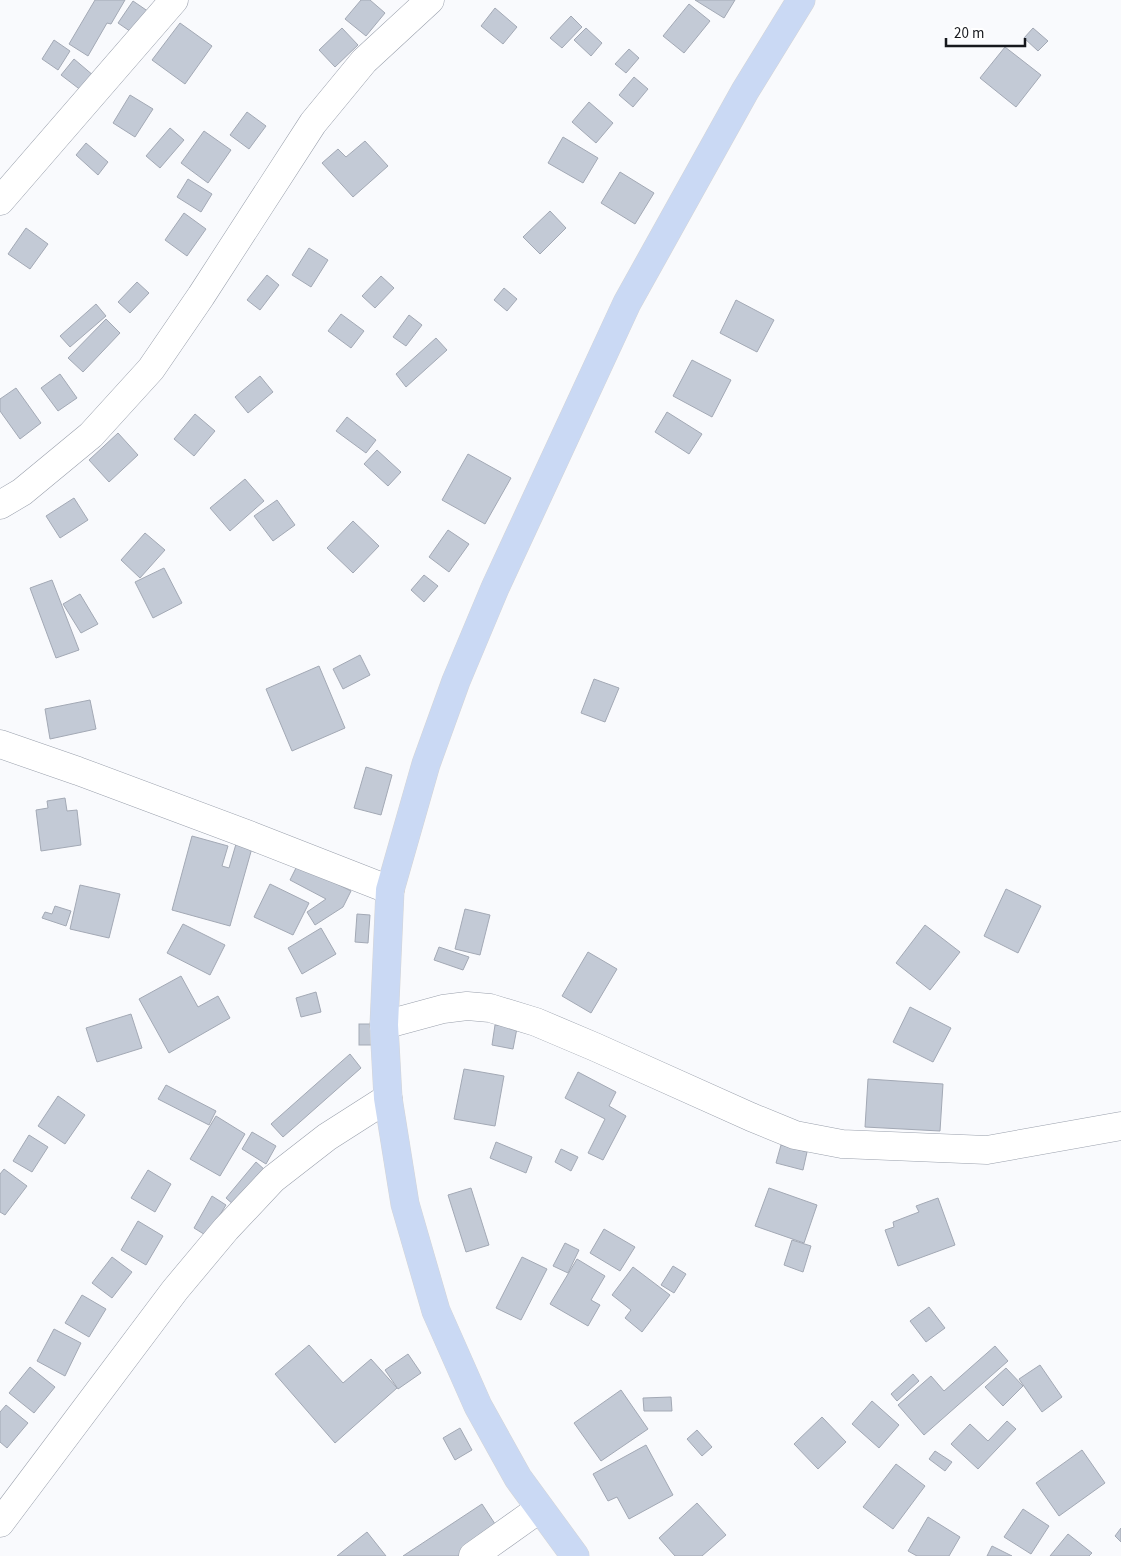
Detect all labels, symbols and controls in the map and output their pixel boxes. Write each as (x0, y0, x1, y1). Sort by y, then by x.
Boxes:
scale bar (946, 15, 1025, 47)
text: 20 m (954, 23, 984, 44)

